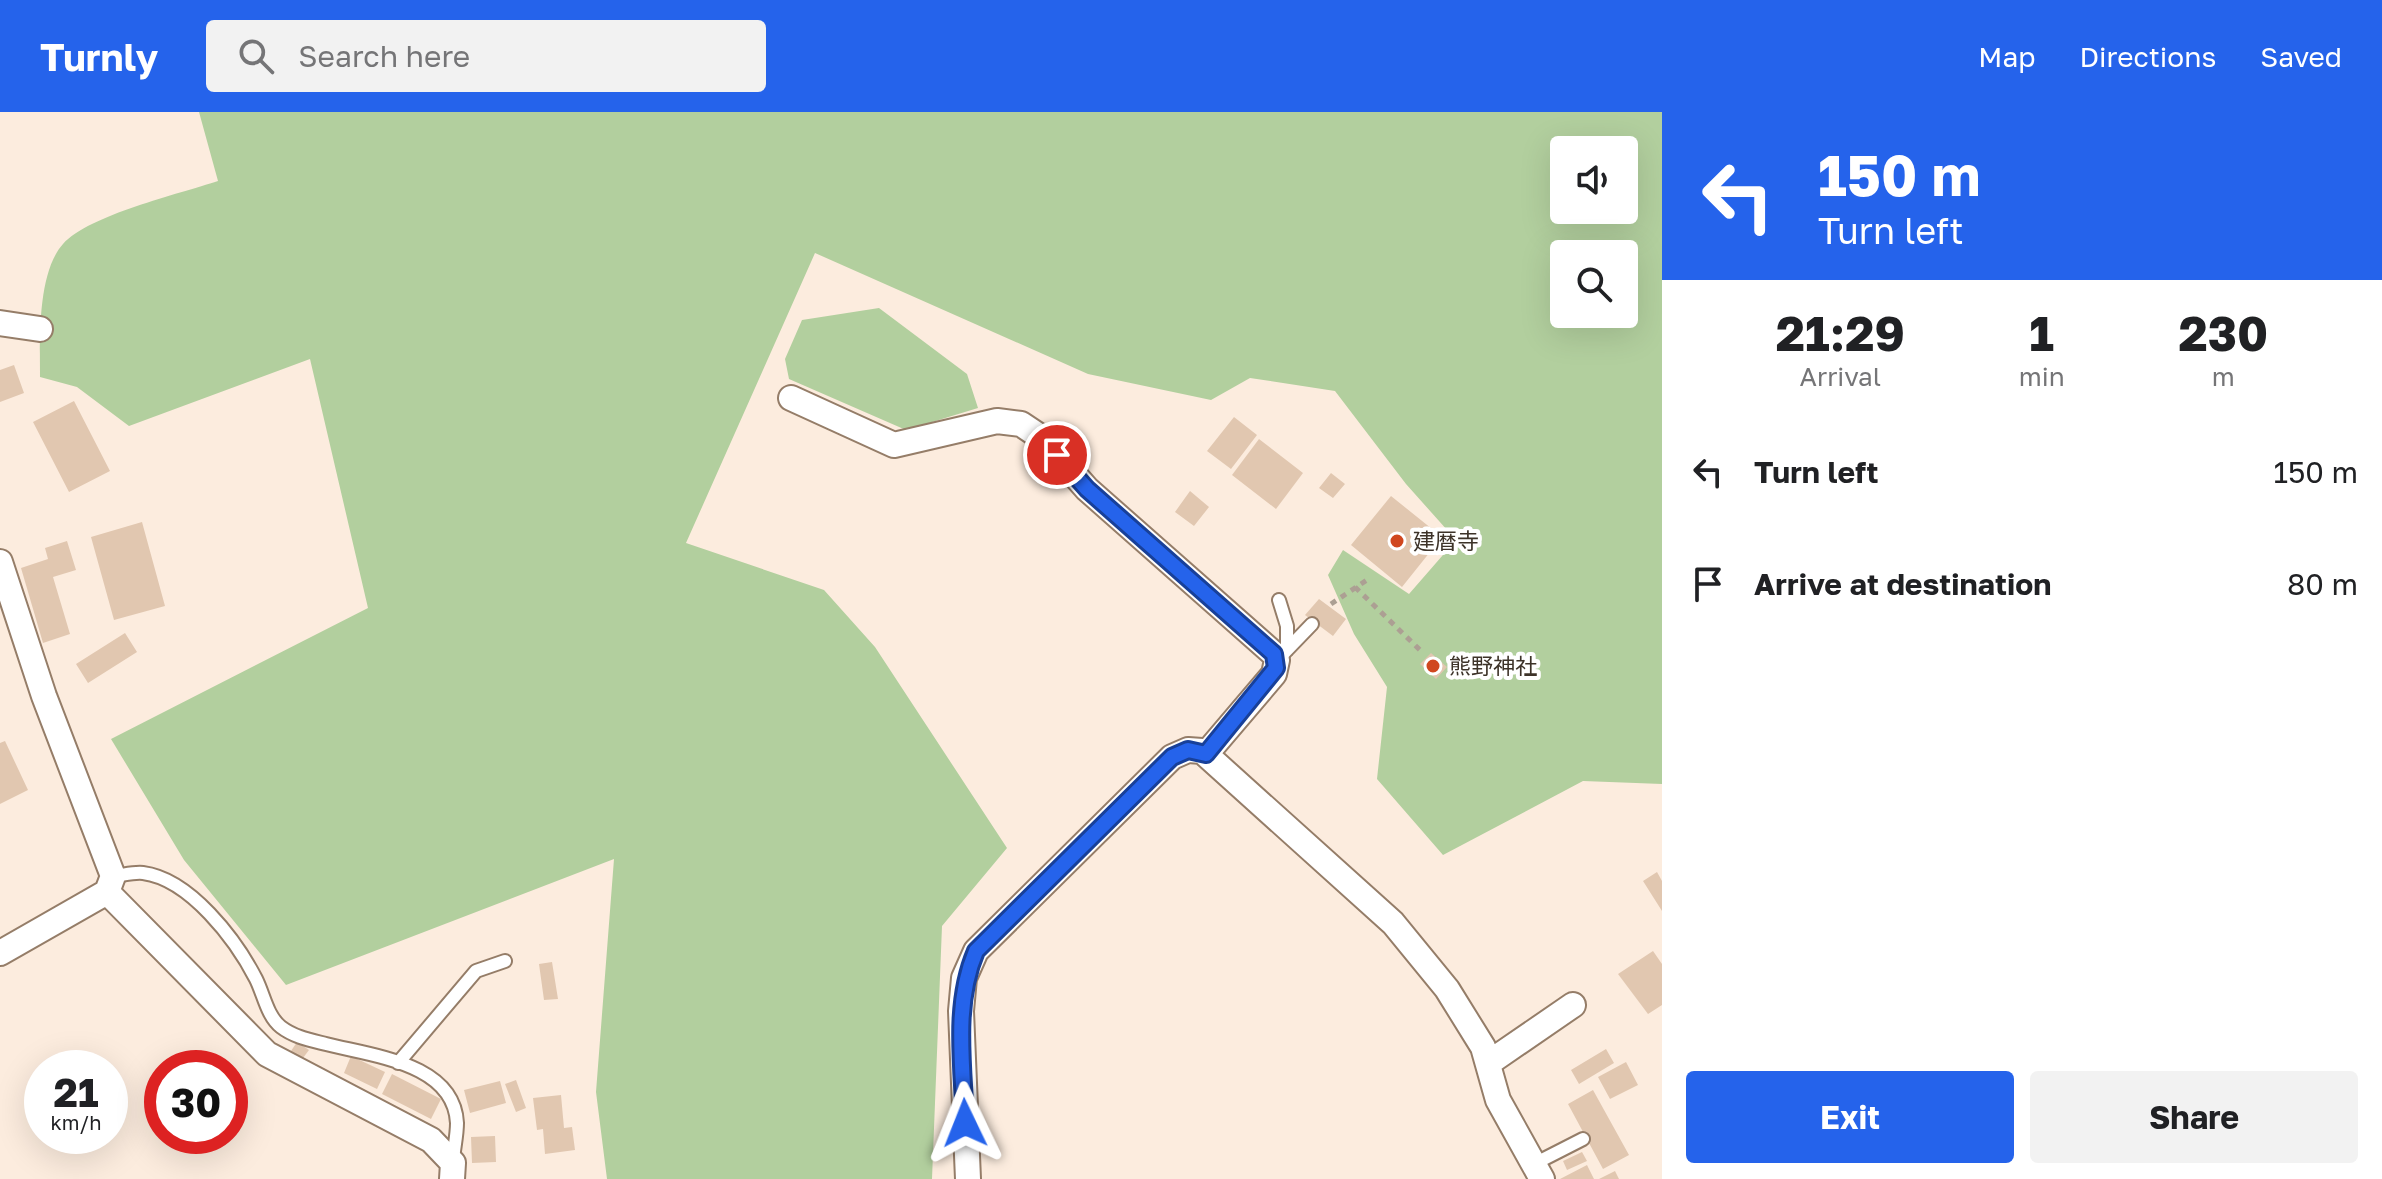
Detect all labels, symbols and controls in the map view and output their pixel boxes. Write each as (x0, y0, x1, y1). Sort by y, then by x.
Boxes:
search box (206, 20, 766, 92)
text: Turnly (40, 34, 158, 79)
icon: search (234, 34, 278, 78)
text: Search here (298, 38, 470, 74)
text: Map (1978, 40, 2035, 73)
text: Directions (2079, 40, 2216, 73)
text: Saved (2260, 40, 2342, 73)
map controls (1550, 136, 1638, 328)
button: sound (1550, 136, 1638, 224)
text: 150 m (1818, 141, 1980, 208)
icon: left (1686, 144, 1790, 248)
text: Turn left (1818, 209, 1964, 252)
button: search (1550, 240, 1638, 328)
text: 21:29 (1776, 304, 1905, 362)
text: 1 (2029, 304, 2054, 362)
text: 230 (2178, 304, 2268, 362)
text: Arrival (1800, 361, 1881, 392)
text: min (2019, 361, 2065, 392)
text: m (2212, 361, 2235, 392)
pin (1023, 421, 1091, 489)
icon: arrive (1035, 433, 1079, 477)
icon: left (1686, 450, 1730, 494)
text: Turn left (1754, 454, 1879, 490)
text: 150 m (2273, 454, 2358, 490)
place label: 建暦寺 (1413, 527, 1479, 554)
marker: 建暦寺 (1388, 532, 1406, 550)
icon: arrive (1686, 562, 1730, 606)
text: Arrive at destination (1754, 566, 2051, 602)
text: 80 m (2287, 566, 2358, 602)
place label: 熊野神社 (1449, 652, 1537, 679)
marker: 熊野神社 (1424, 657, 1442, 675)
speed limit sign: 30 (144, 1050, 248, 1154)
text: 21 (54, 1068, 99, 1116)
button: Exit (1686, 1071, 2014, 1163)
button: Share (2030, 1071, 2358, 1163)
position arrow (923, 1081, 1007, 1165)
text: km/h (51, 1110, 101, 1134)

